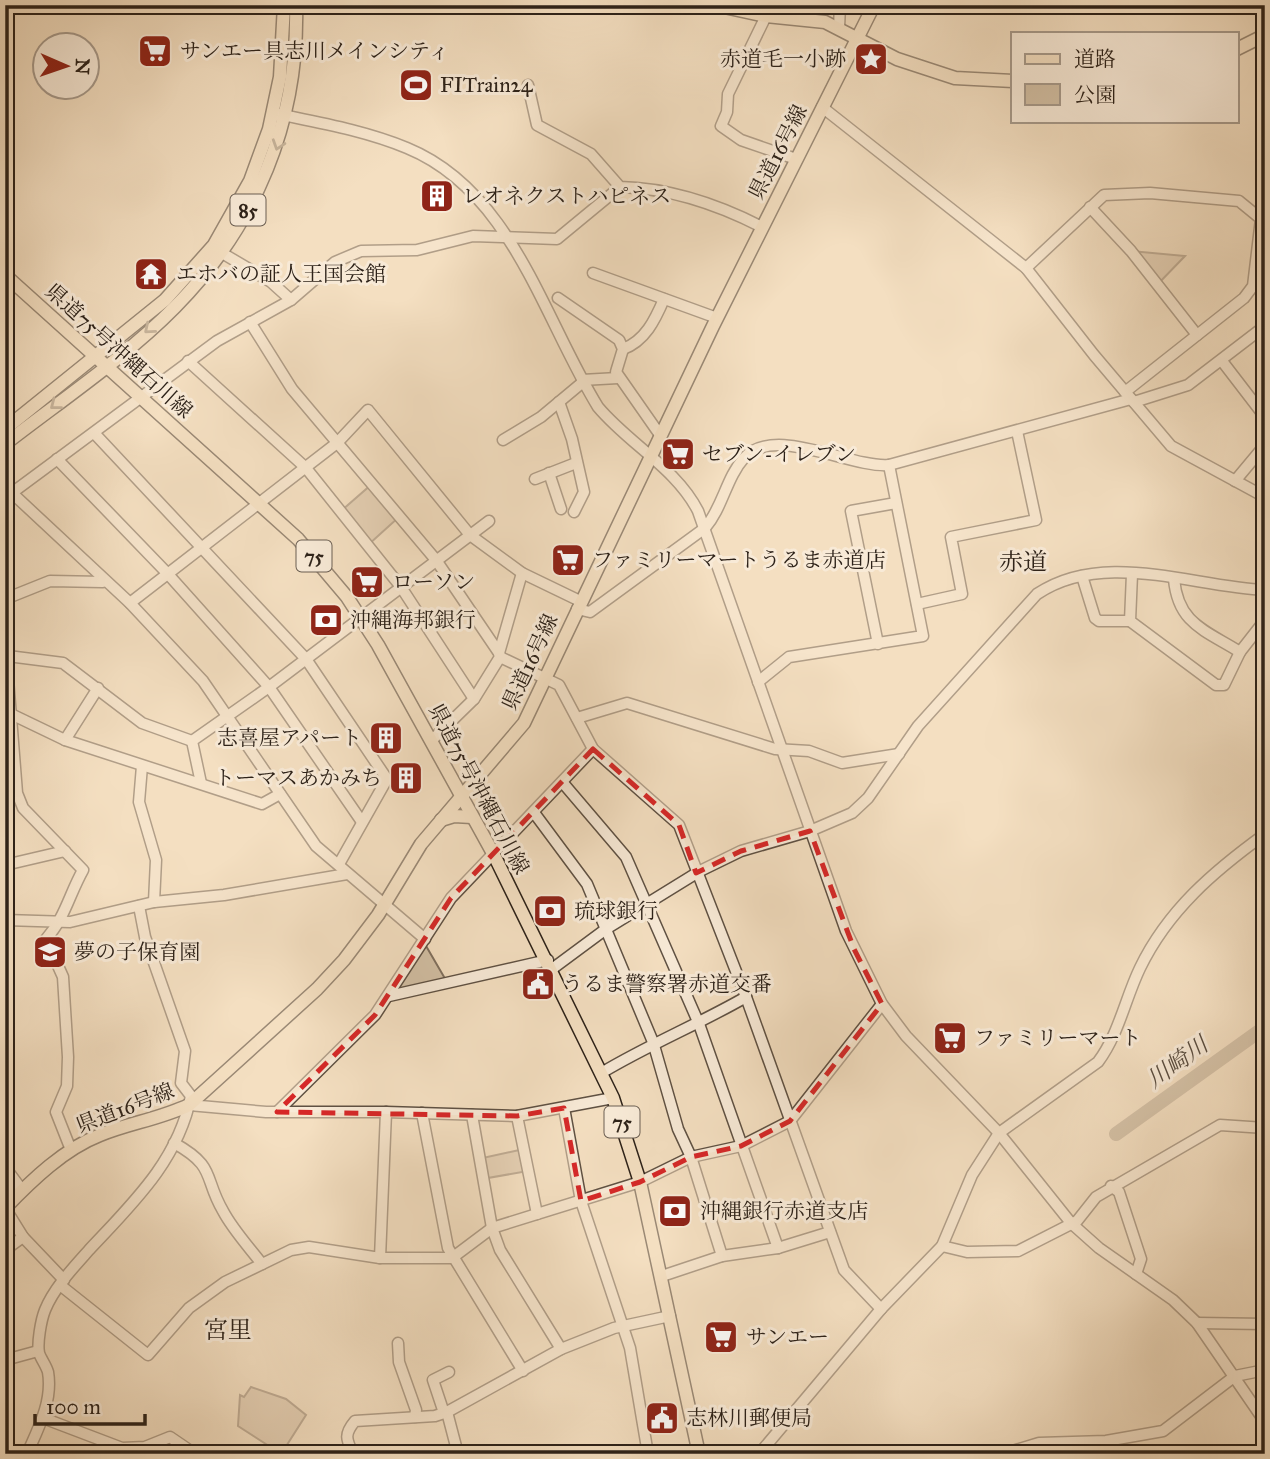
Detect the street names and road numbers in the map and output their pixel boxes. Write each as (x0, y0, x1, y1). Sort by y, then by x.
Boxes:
street label: 県道16号線 (743, 100, 813, 204)
road number: 85 (230, 194, 266, 226)
street label: 県道75号沖縄石川線 (40, 278, 198, 424)
road number: 75 (296, 540, 332, 572)
street label: 県道16号線 (496, 610, 564, 714)
street label: 県道75号沖縄石川線 (423, 699, 535, 879)
street label: 県道16号線 (72, 1077, 178, 1139)
road number: 75 (604, 1106, 640, 1138)

